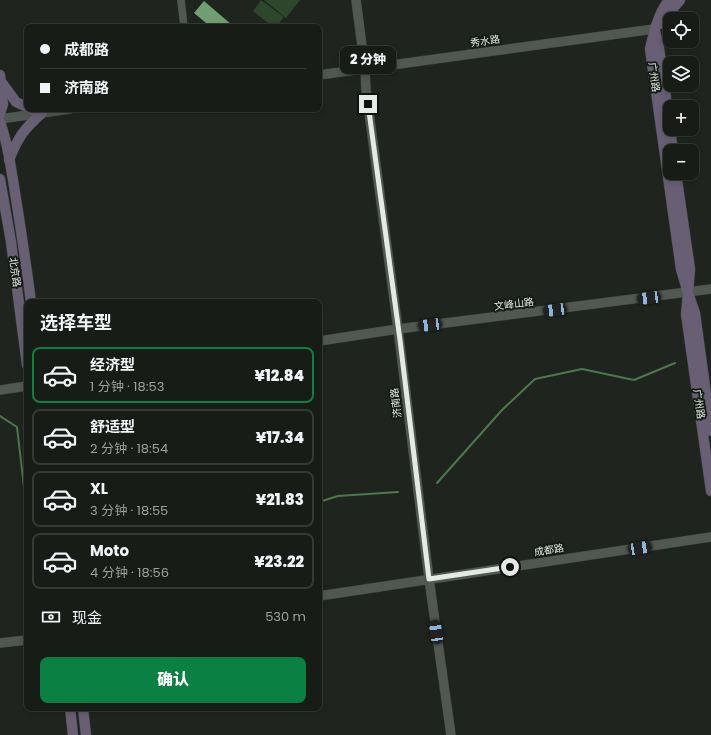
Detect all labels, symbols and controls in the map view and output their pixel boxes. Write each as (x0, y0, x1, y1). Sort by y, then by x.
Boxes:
map controls (663, 12, 699, 180)
button: locate (663, 12, 699, 48)
street label: 秀水路 (469, 31, 501, 51)
text: 成都路 (64, 39, 109, 60)
callout: 2 分钟 (340, 46, 396, 74)
text: 2 分钟 (350, 50, 386, 69)
button: layers (663, 56, 699, 92)
street label: 广州路 (644, 61, 664, 93)
text: 济南路 (64, 77, 109, 98)
route end (359, 95, 377, 113)
button: + (663, 100, 699, 136)
button: − (663, 144, 699, 180)
street label: 北京路 (5, 256, 25, 288)
car (636, 291, 662, 305)
street label: 文峰山路 (493, 294, 535, 314)
car (542, 303, 568, 317)
text: 选择车型 (40, 310, 112, 335)
car (417, 318, 443, 332)
text: 经济型 (90, 354, 135, 375)
icon: car (42, 357, 78, 393)
text: ¥12.84 (254, 365, 304, 386)
text: 1 分钟 · 18:53 (90, 377, 164, 396)
street label: 济南路 (387, 387, 405, 419)
street label: 广州路 (689, 388, 709, 420)
text: 舒适型 (90, 416, 135, 437)
icon: car (42, 419, 78, 455)
text: ¥17.34 (256, 427, 304, 448)
text: 2 分钟 · 18:54 (90, 439, 168, 458)
text: XL (90, 478, 108, 499)
icon: car (42, 481, 78, 517)
text: ¥21.83 (256, 489, 304, 510)
text: 3 分钟 · 18:55 (90, 501, 168, 520)
text: Moto (90, 540, 129, 561)
street label: 成都路 (533, 540, 565, 560)
car (627, 540, 653, 556)
icon: car (42, 543, 78, 579)
text: ¥23.22 (254, 551, 304, 572)
route start (501, 558, 519, 576)
text: 4 分钟 · 18:56 (90, 563, 169, 582)
icon: cash (40, 606, 62, 628)
text: 现金 (72, 607, 102, 628)
text: 530 m (265, 607, 306, 626)
car (428, 619, 444, 645)
button: 确认 (40, 657, 306, 703)

